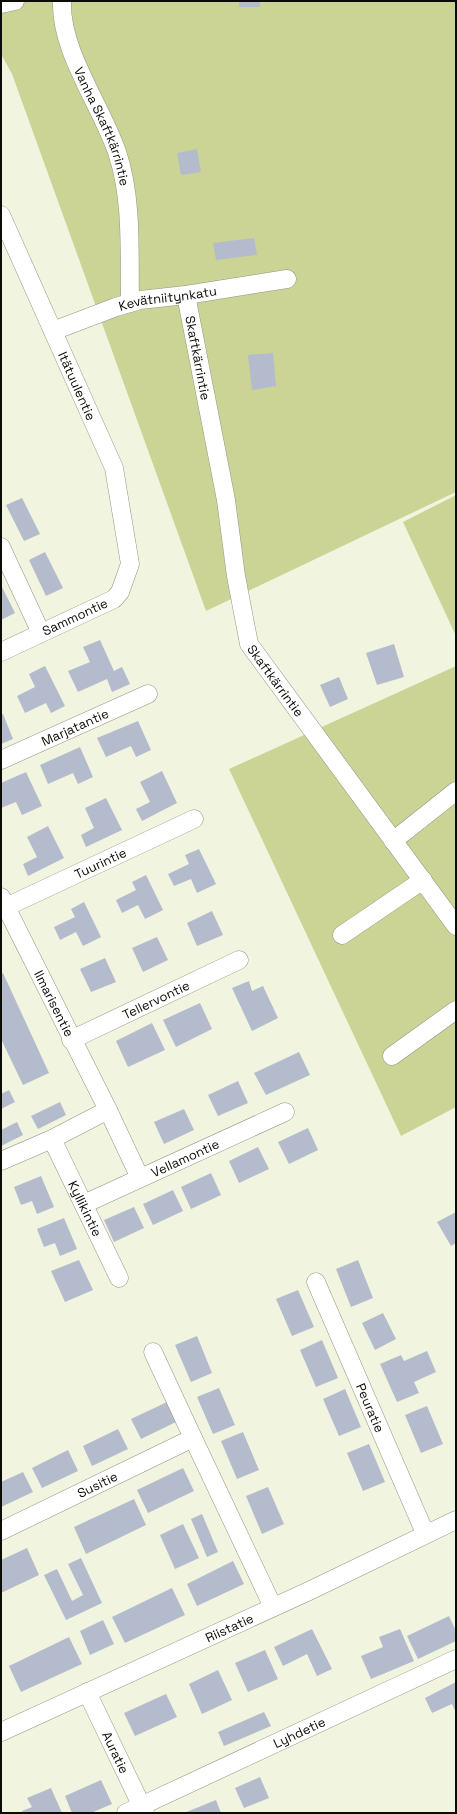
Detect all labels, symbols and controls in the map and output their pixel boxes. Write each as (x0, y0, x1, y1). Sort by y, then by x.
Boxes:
street label: Vanha Skaftkärrintie (71, 64, 134, 187)
street label: Kevätniitynkatu (117, 282, 218, 314)
street label: Skaftkärrintie (182, 314, 215, 401)
street label: Itätuulentie (54, 349, 100, 423)
street label: Sammontie (39, 594, 111, 640)
street label: Skaftkärrintie (244, 641, 308, 720)
street label: Marjatantie (39, 704, 111, 749)
street label: Tuurintie (72, 843, 129, 882)
street label: Ilmarisentie (31, 967, 78, 1039)
street label: Tellervontie (119, 976, 192, 1023)
street label: Vellamontie (148, 1135, 222, 1181)
street label: Kyllikintie (65, 1178, 106, 1239)
street label: Peuratie (352, 1380, 389, 1435)
street label: Susitie (74, 1467, 120, 1501)
street label: Riistatie (202, 1609, 256, 1646)
street label: Lyhdetie (270, 1713, 328, 1752)
street label: Auratie (99, 1729, 133, 1776)

